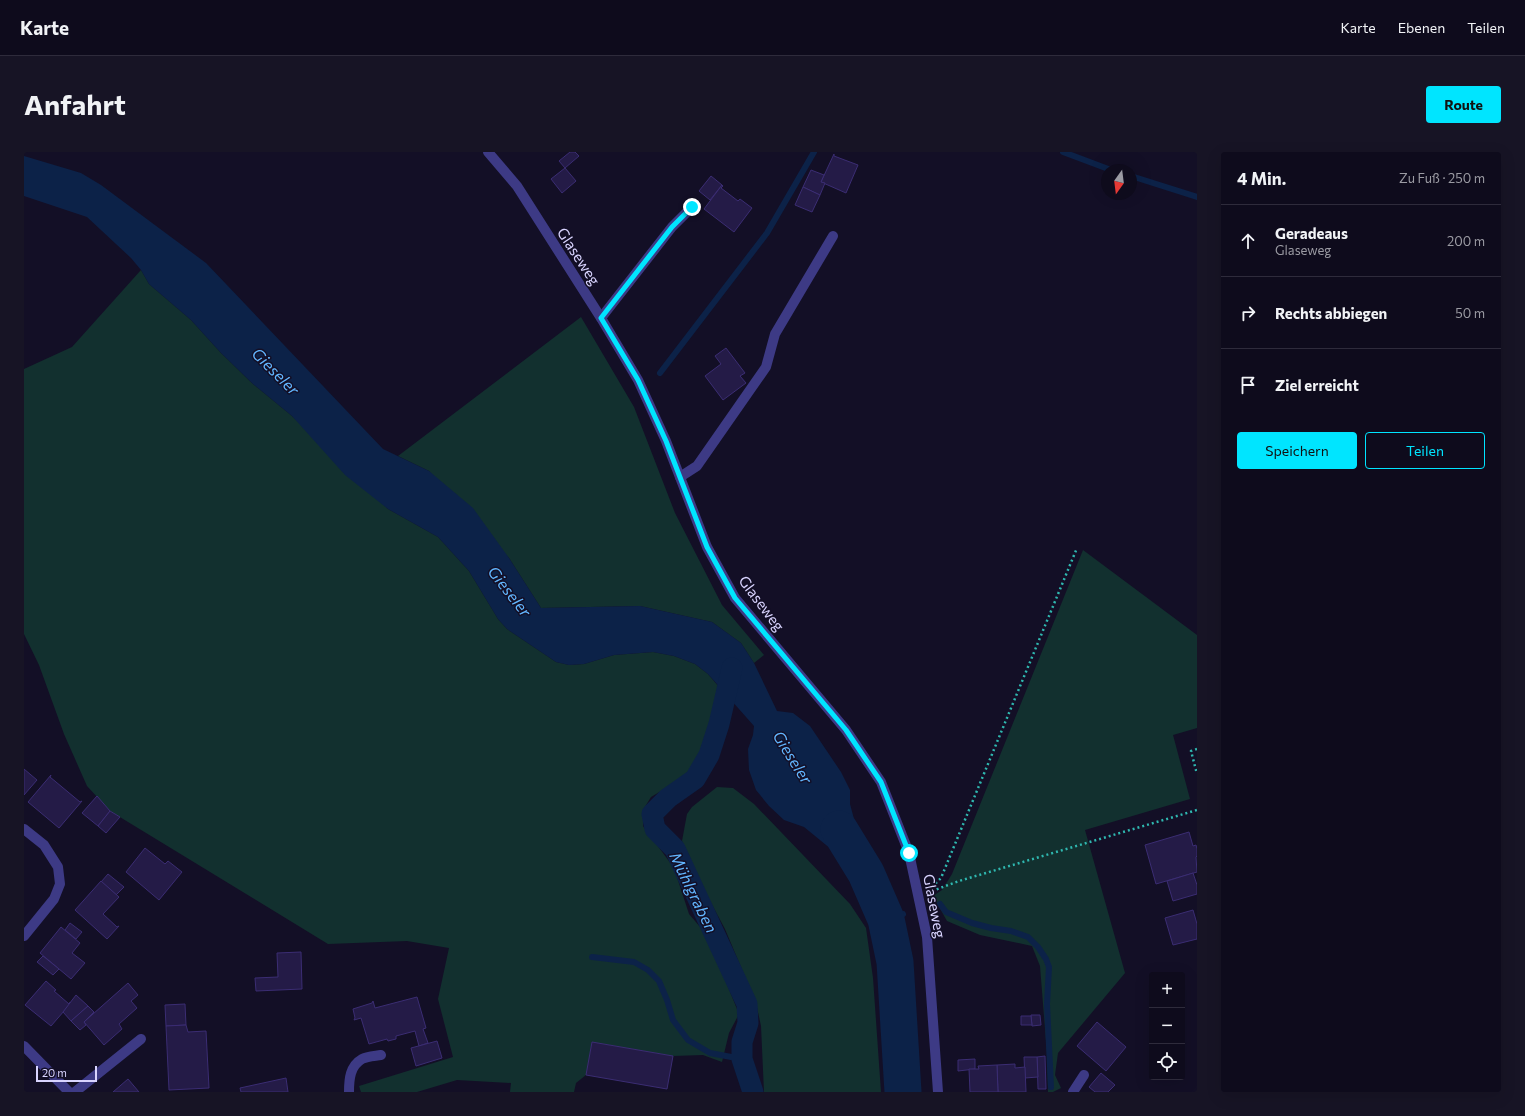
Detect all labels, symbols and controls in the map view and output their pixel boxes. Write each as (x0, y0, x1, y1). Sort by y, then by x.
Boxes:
text: Karte (20, 16, 69, 39)
text: Karte (1340, 19, 1376, 36)
text: Ebenen (1398, 19, 1445, 36)
text: Teilen (1467, 19, 1505, 36)
button: Route (1426, 86, 1501, 123)
text: Anfahrt (24, 87, 126, 121)
north arrow (1101, 164, 1137, 200)
text: 4 Min. (1237, 168, 1286, 189)
text: Zu Fuß · 250 m (1399, 170, 1485, 186)
route end (683, 198, 701, 216)
street label: Glaseweg (554, 224, 604, 288)
text: Geradeaus (1275, 224, 1348, 242)
icon: ahead (1237, 230, 1259, 252)
text: 200 m (1447, 233, 1485, 249)
text: Glaseweg (1275, 242, 1331, 258)
icon: right (1237, 302, 1259, 324)
text: Rechts abbiegen (1275, 304, 1387, 322)
text: 50 m (1455, 305, 1485, 321)
water label: Gieseler (248, 343, 304, 399)
icon: arrive (1237, 374, 1259, 396)
text: Ziel erreicht (1275, 376, 1359, 394)
button: Speichern (1237, 432, 1357, 469)
button: Teilen (1365, 432, 1485, 469)
water label: Gieseler (484, 562, 536, 621)
street label: Glaseweg (735, 572, 789, 634)
water label: Gieseler (769, 727, 817, 788)
route start (900, 844, 918, 862)
water label: Mühlgraben (666, 848, 722, 936)
street label: Glaseweg (920, 872, 950, 940)
map controls (1149, 972, 1185, 1080)
button: + (1149, 972, 1185, 1008)
button: − (1149, 1008, 1185, 1044)
button: locate (1149, 1044, 1185, 1080)
scale bar (36, 1064, 97, 1083)
text: 20 m (42, 1066, 67, 1079)

